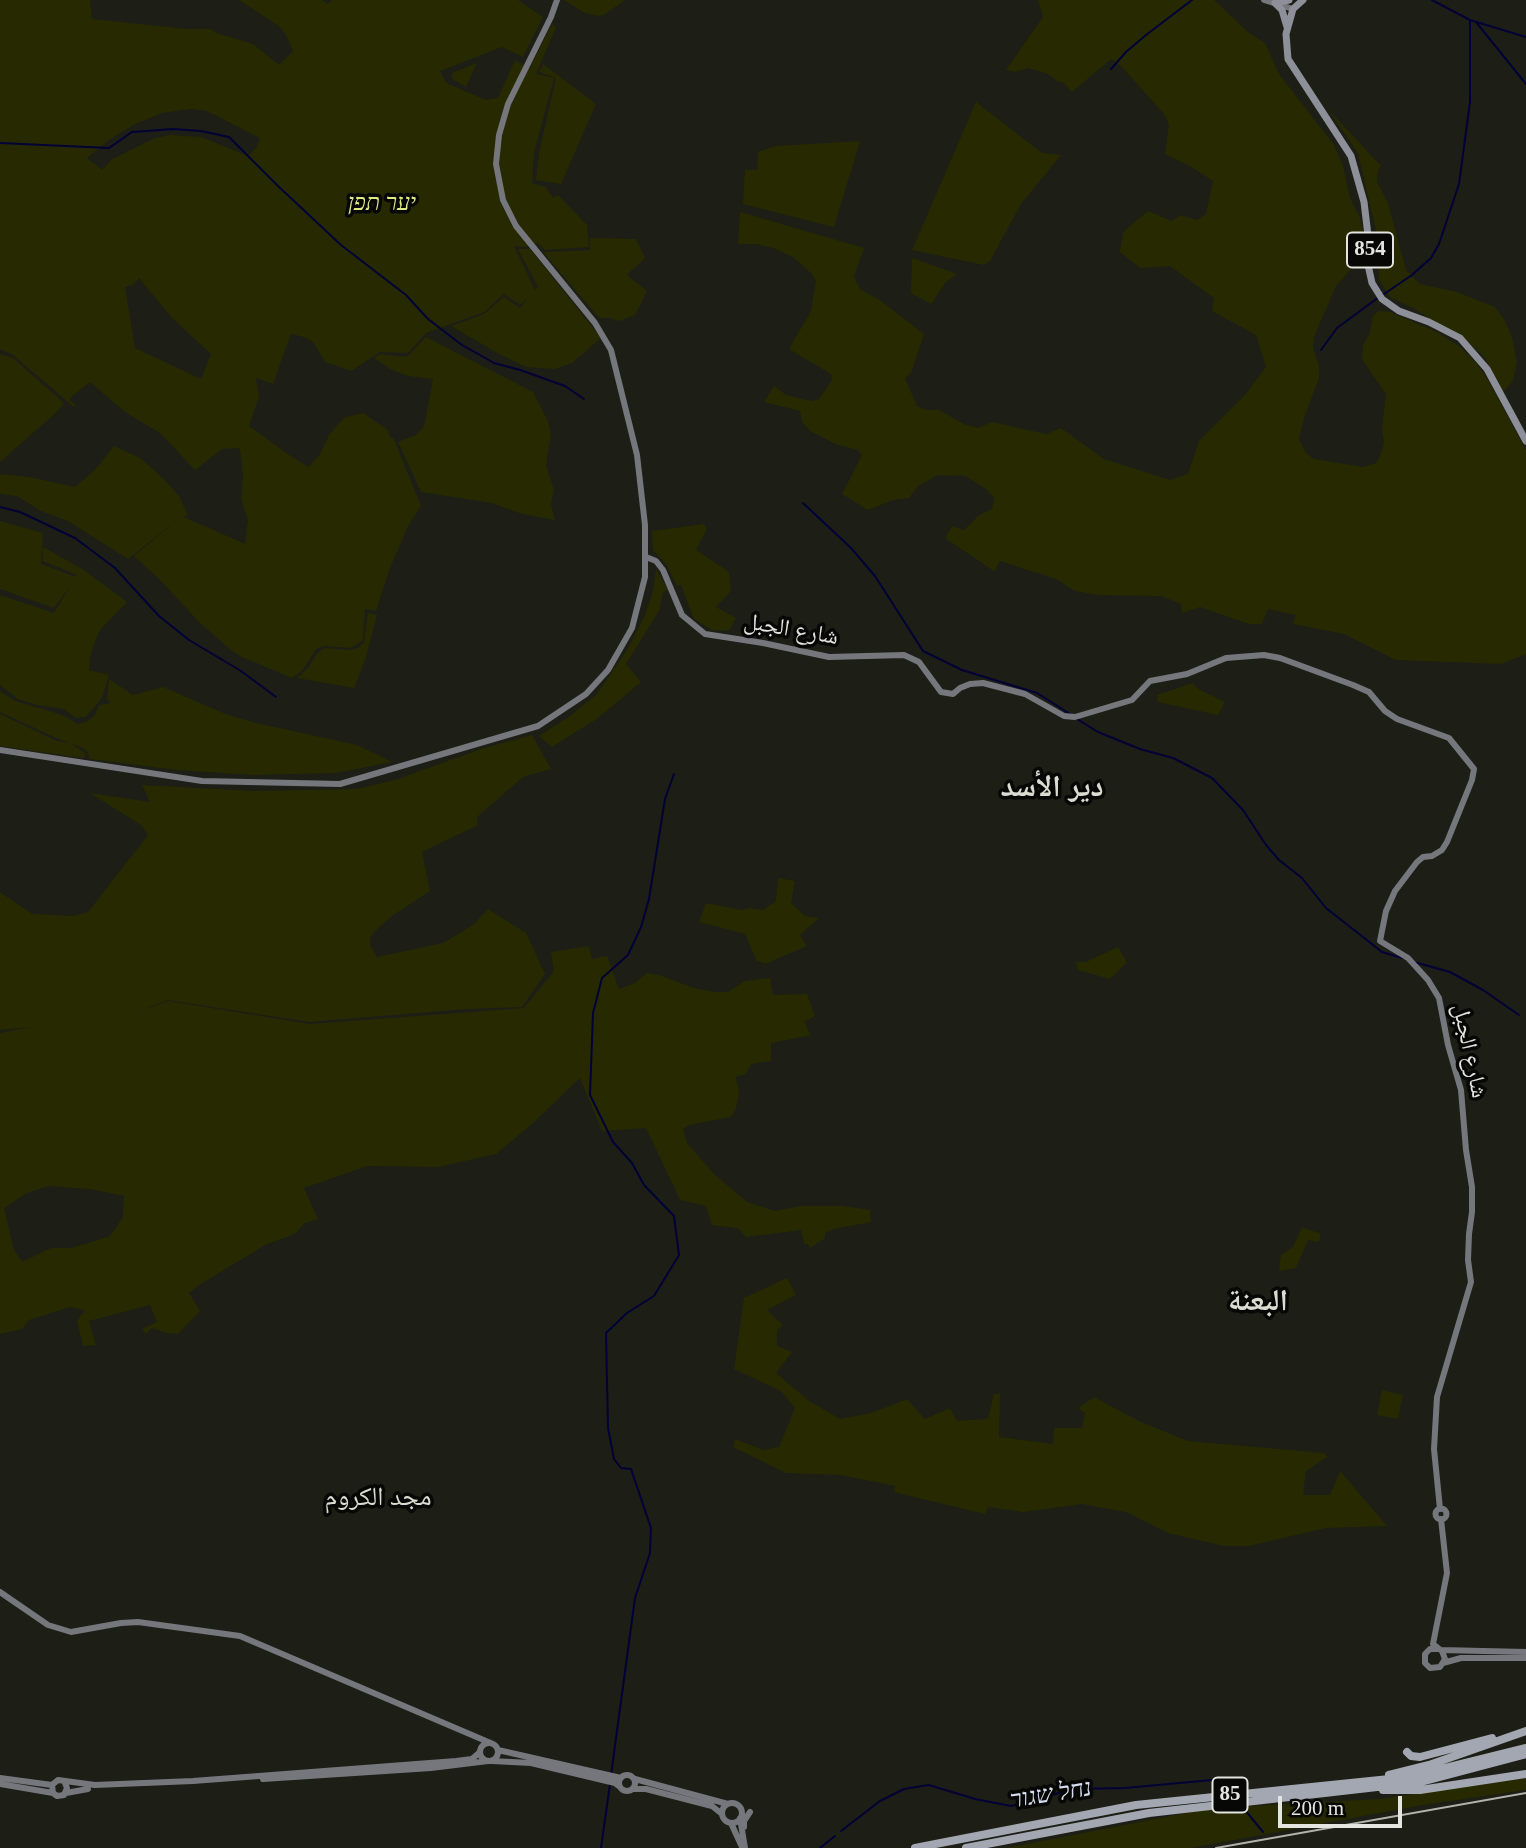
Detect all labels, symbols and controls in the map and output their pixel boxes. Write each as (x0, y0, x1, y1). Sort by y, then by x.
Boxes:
park label: יער תפן (348, 190, 416, 218)
road number: 854 (1347, 232, 1393, 268)
street label: شارع الجبل (742, 608, 840, 652)
district label: دير الأسد (1000, 770, 1104, 806)
street label: شارع الجبل (1446, 1001, 1492, 1101)
district label: البعنة (1228, 1284, 1288, 1320)
district label: مجد الكروم (324, 1482, 432, 1514)
water label: נחל שגור (1008, 1774, 1094, 1816)
road number: 85 (1212, 1778, 1248, 1812)
scale bar (1281, 1782, 1405, 1826)
text: 200 m (1291, 1796, 1344, 1820)

